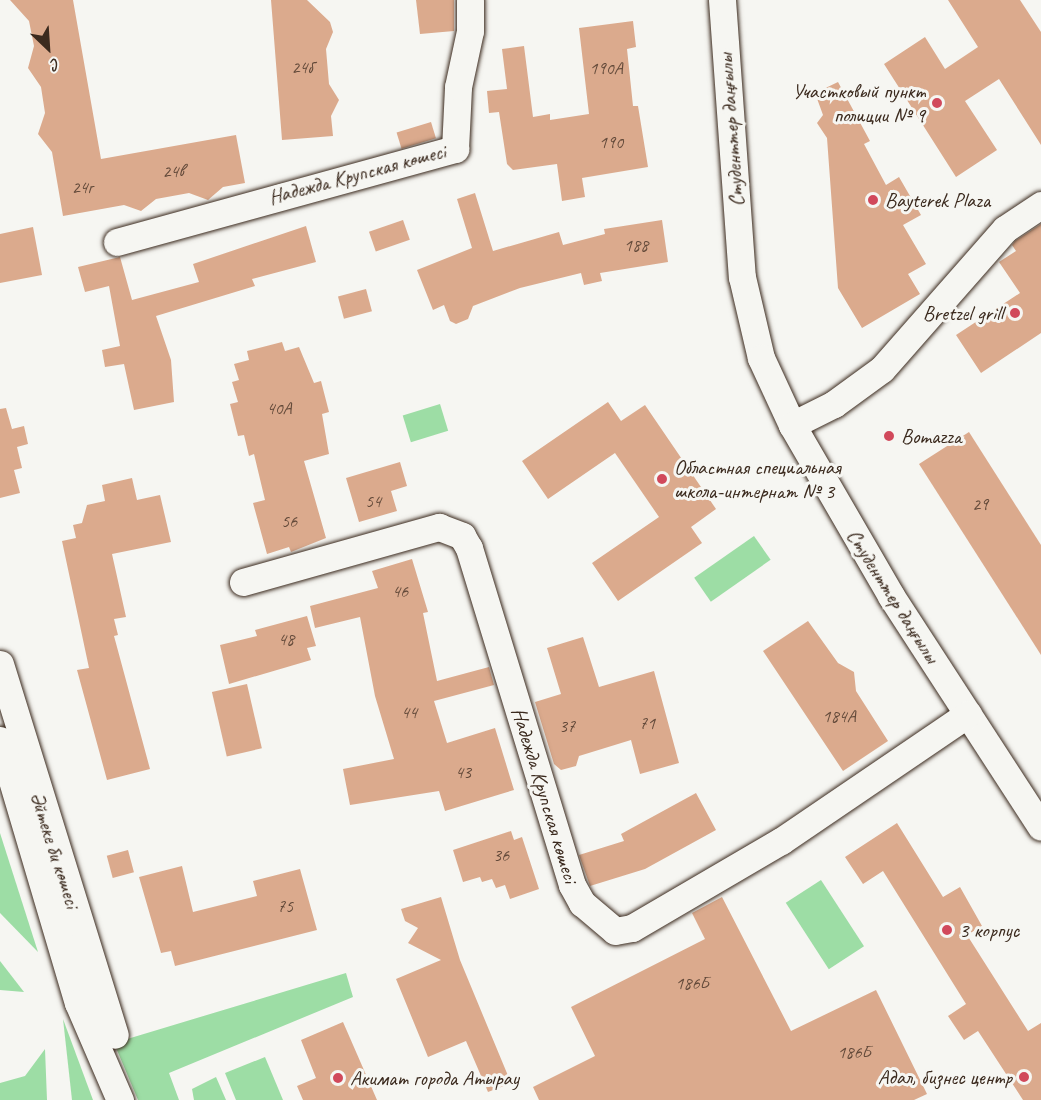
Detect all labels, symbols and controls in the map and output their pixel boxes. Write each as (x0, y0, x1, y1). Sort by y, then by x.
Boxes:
north arrow (18, 18, 78, 78)
street label: Студенттер даңғылы (713, 53, 749, 207)
text: С (48, 54, 63, 75)
house number: 24б (291, 56, 313, 78)
house number: 190А (589, 57, 623, 79)
place label: Участковый пункт полиции № 9 (792, 78, 925, 128)
marker: Участковый пункт полиции № 9 (930, 96, 944, 110)
house number: 190 (599, 131, 623, 153)
street label: Надежда Крупская көшесі (266, 138, 448, 210)
house number: 24в (162, 160, 184, 182)
house number: 24г (71, 176, 93, 198)
place label: Bayterek Plaza (885, 187, 990, 213)
marker: Bayterek Plaza (866, 193, 880, 207)
house number: 188 (624, 234, 648, 256)
place label: Bretzel grill (923, 300, 1003, 326)
marker: Bretzel grill (1008, 306, 1022, 320)
house number: 40А (266, 397, 292, 419)
place label: Bomazza (901, 423, 961, 449)
marker: Bomazza (882, 429, 896, 443)
place label: Областная специальная школа-интернат № 3 (674, 454, 841, 504)
marker: Областная специальная школа-интернат № 3 (655, 472, 669, 486)
house number: 54 (365, 490, 381, 512)
house number: 29 (972, 493, 988, 515)
house number: 56 (281, 510, 297, 532)
street label: Студенттер даңғылы (842, 524, 944, 668)
house number: 46 (392, 580, 408, 602)
house number: 48 (278, 628, 294, 650)
house number: 44 (401, 701, 417, 723)
street label: Надежда Крупская көшесі (506, 704, 584, 886)
house number: 184А (822, 705, 856, 727)
house number: 71 (639, 712, 655, 734)
house number: 37 (559, 715, 575, 737)
house number: 43 (455, 761, 471, 783)
street label: Әйтеке би көшесі (24, 788, 86, 912)
house number: 36 (493, 844, 509, 866)
house number: 75 (277, 895, 293, 917)
place label: 3 корпус (959, 917, 1019, 943)
marker: 3 корпус (940, 923, 954, 937)
house number: 186Б (675, 972, 709, 994)
house number: 186Б (837, 1041, 871, 1063)
place label: Адал, бизнес центр (876, 1064, 1012, 1090)
place label: Акимат города Атырау (350, 1065, 519, 1091)
marker: Адал, бизнес центр (1017, 1070, 1031, 1084)
marker: Акимат города Атырау (331, 1071, 345, 1085)

